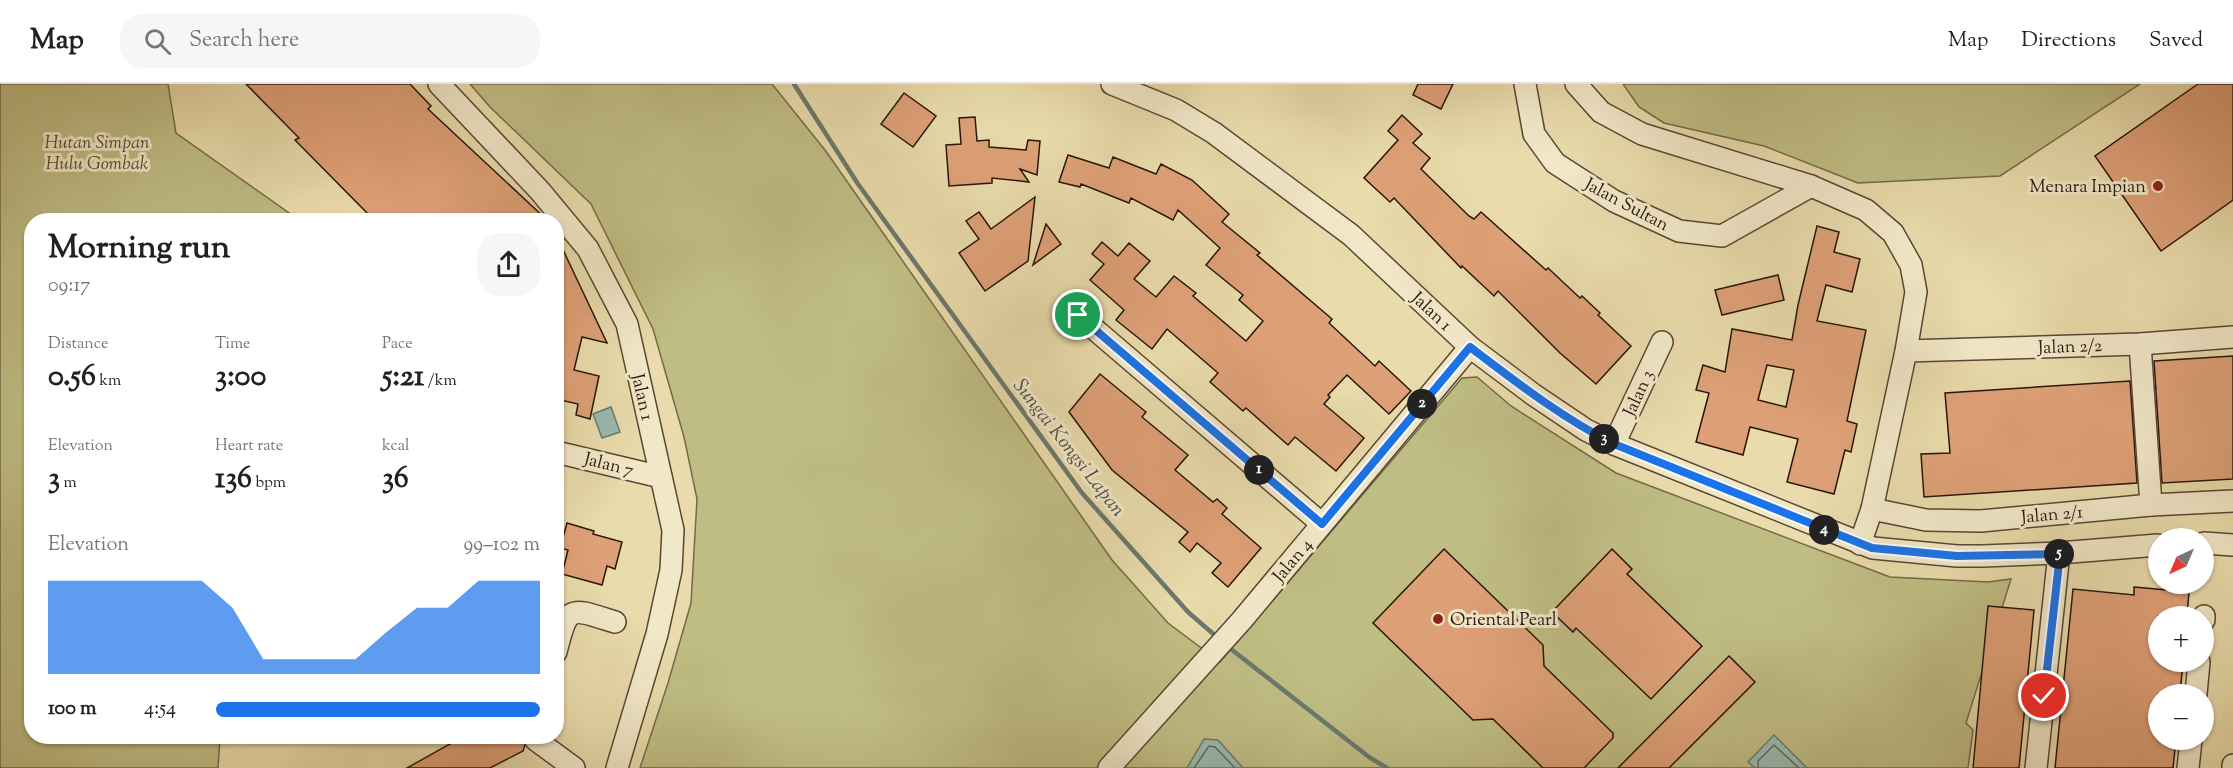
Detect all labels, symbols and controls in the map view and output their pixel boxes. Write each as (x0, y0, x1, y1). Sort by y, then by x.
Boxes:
search box (120, 14, 540, 68)
text: Map (30, 21, 84, 61)
icon: search (141, 25, 174, 58)
text: Search here (189, 25, 299, 57)
text: Map (1948, 26, 1988, 56)
text: Directions (2021, 26, 2116, 56)
text: Saved (2149, 26, 2203, 56)
park label: Hutan Simpan Hulu Gombak (44, 131, 150, 178)
street label: Jalan Sultan (1578, 172, 1673, 239)
place label: Menara Impian (2029, 175, 2146, 201)
marker: Menara Impian (2151, 179, 2165, 193)
text: Morning run (48, 225, 230, 273)
button: share (477, 233, 540, 296)
text: 09:17 (48, 272, 90, 301)
street label: Jalan 1 (1404, 286, 1457, 338)
pin (1052, 289, 1103, 340)
icon: arrive (1061, 298, 1094, 331)
text: Distance (48, 333, 108, 356)
text: Time (215, 333, 251, 356)
text: Pace (382, 333, 413, 356)
street label: Jalan 2/2 (2037, 334, 2103, 362)
text: 0.56 (48, 356, 96, 399)
text: 3:00 (215, 356, 266, 399)
text: 5:21 (382, 356, 424, 399)
street label: Jalan 3 (1617, 366, 1662, 422)
text: km (96, 370, 121, 393)
text: /km (424, 370, 457, 393)
street label: Jalan 1 (623, 370, 659, 423)
water label: Sungai Kongsi Lapan (1005, 373, 1131, 524)
pin: 2 (1407, 389, 1437, 419)
text: 2 (1418, 392, 1426, 415)
pin: 3 (1589, 424, 1619, 454)
text: 3 (1601, 427, 1607, 450)
text: Elevation (48, 435, 113, 458)
text: Heart rate (215, 435, 283, 458)
text: kcal (382, 435, 410, 458)
street label: Jalan 7 (580, 447, 636, 485)
pin: 1 (1244, 455, 1274, 485)
text: 3 (48, 458, 60, 501)
text: 136 (215, 458, 252, 501)
text: 36 (382, 458, 409, 501)
text: 1 (1256, 458, 1262, 481)
text: m (60, 472, 77, 495)
text: bpm (252, 472, 286, 495)
street label: Jalan 2/1 (2019, 500, 2084, 532)
pin: 4 (1809, 515, 1839, 545)
text: 4 (1820, 518, 1828, 541)
north arrow (2148, 528, 2214, 594)
map controls (2148, 528, 2214, 750)
text: Elevation (48, 531, 129, 560)
text: 99–102 m (464, 531, 540, 560)
street label: Jalan 4 (1267, 534, 1320, 590)
pin: 5 (2044, 539, 2074, 569)
text: 5 (2056, 542, 2062, 565)
button: + (2148, 606, 2214, 672)
place label: Oriental Pearl (1450, 608, 1557, 634)
marker: Oriental Pearl (1431, 612, 1445, 626)
pin (2018, 670, 2069, 721)
icon: check (2027, 679, 2060, 712)
button: − (2148, 684, 2214, 750)
text: 100 m (48, 695, 97, 724)
text: 4:54 (144, 695, 176, 724)

